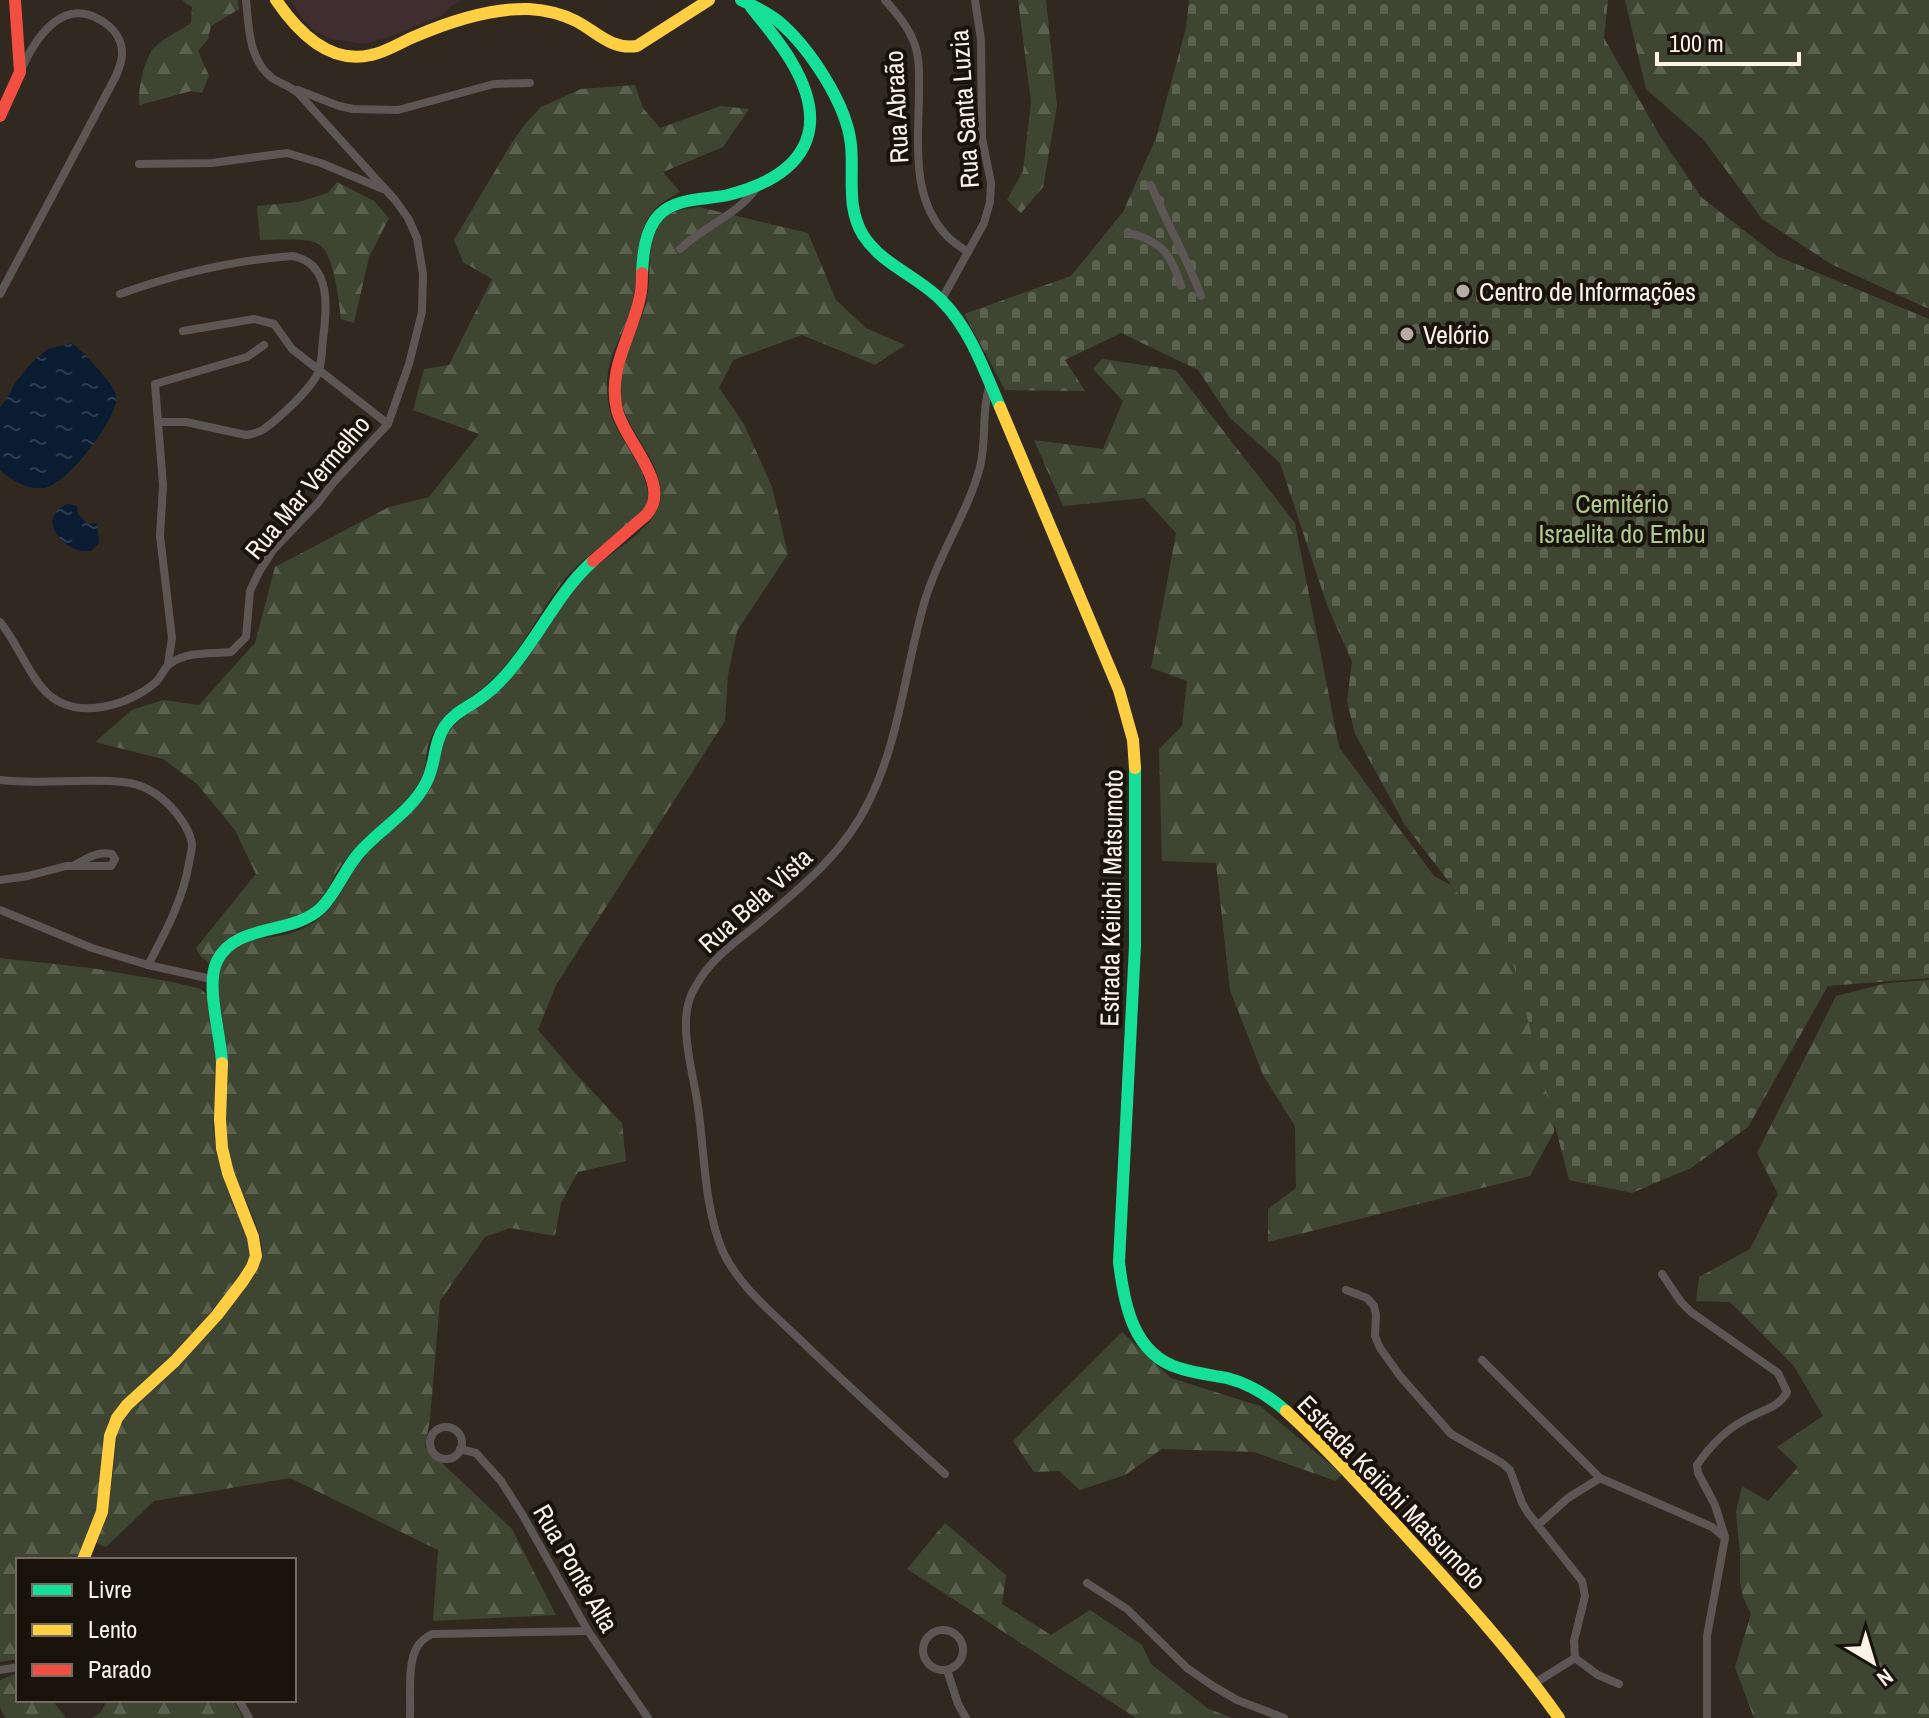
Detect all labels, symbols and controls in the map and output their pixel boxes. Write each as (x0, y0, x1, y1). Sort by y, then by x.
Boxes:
scale bar (1657, 16, 1799, 66)
text: 100 m (1669, 27, 1724, 59)
street label: Rua Santa Luzia (941, 28, 987, 189)
street label: Rua Abraão (876, 50, 916, 164)
place label: Centro de Informações (1479, 274, 1696, 309)
marker: Centro de Informações (1454, 282, 1472, 300)
place label: Velório (1423, 317, 1489, 352)
marker: Velório (1398, 325, 1416, 343)
street label: Rua Mar Vermelho (236, 408, 378, 566)
park label: Cemitério Israelita do Embu (1538, 486, 1706, 551)
street label: Estrada Keiichi Matsumoto (1091, 769, 1131, 1027)
street label: Rua Bela Vista (691, 839, 820, 960)
street label: Estrada Keiichi Matsumoto (1290, 1387, 1494, 1597)
street label: Rua Ponte Alta (525, 1498, 627, 1638)
legend (16, 1558, 296, 1702)
text: Livre (88, 1573, 132, 1605)
text: Lento (88, 1613, 137, 1645)
north arrow (1833, 1622, 1913, 1702)
text: Parado (88, 1653, 151, 1685)
text: N (1871, 1662, 1900, 1694)

